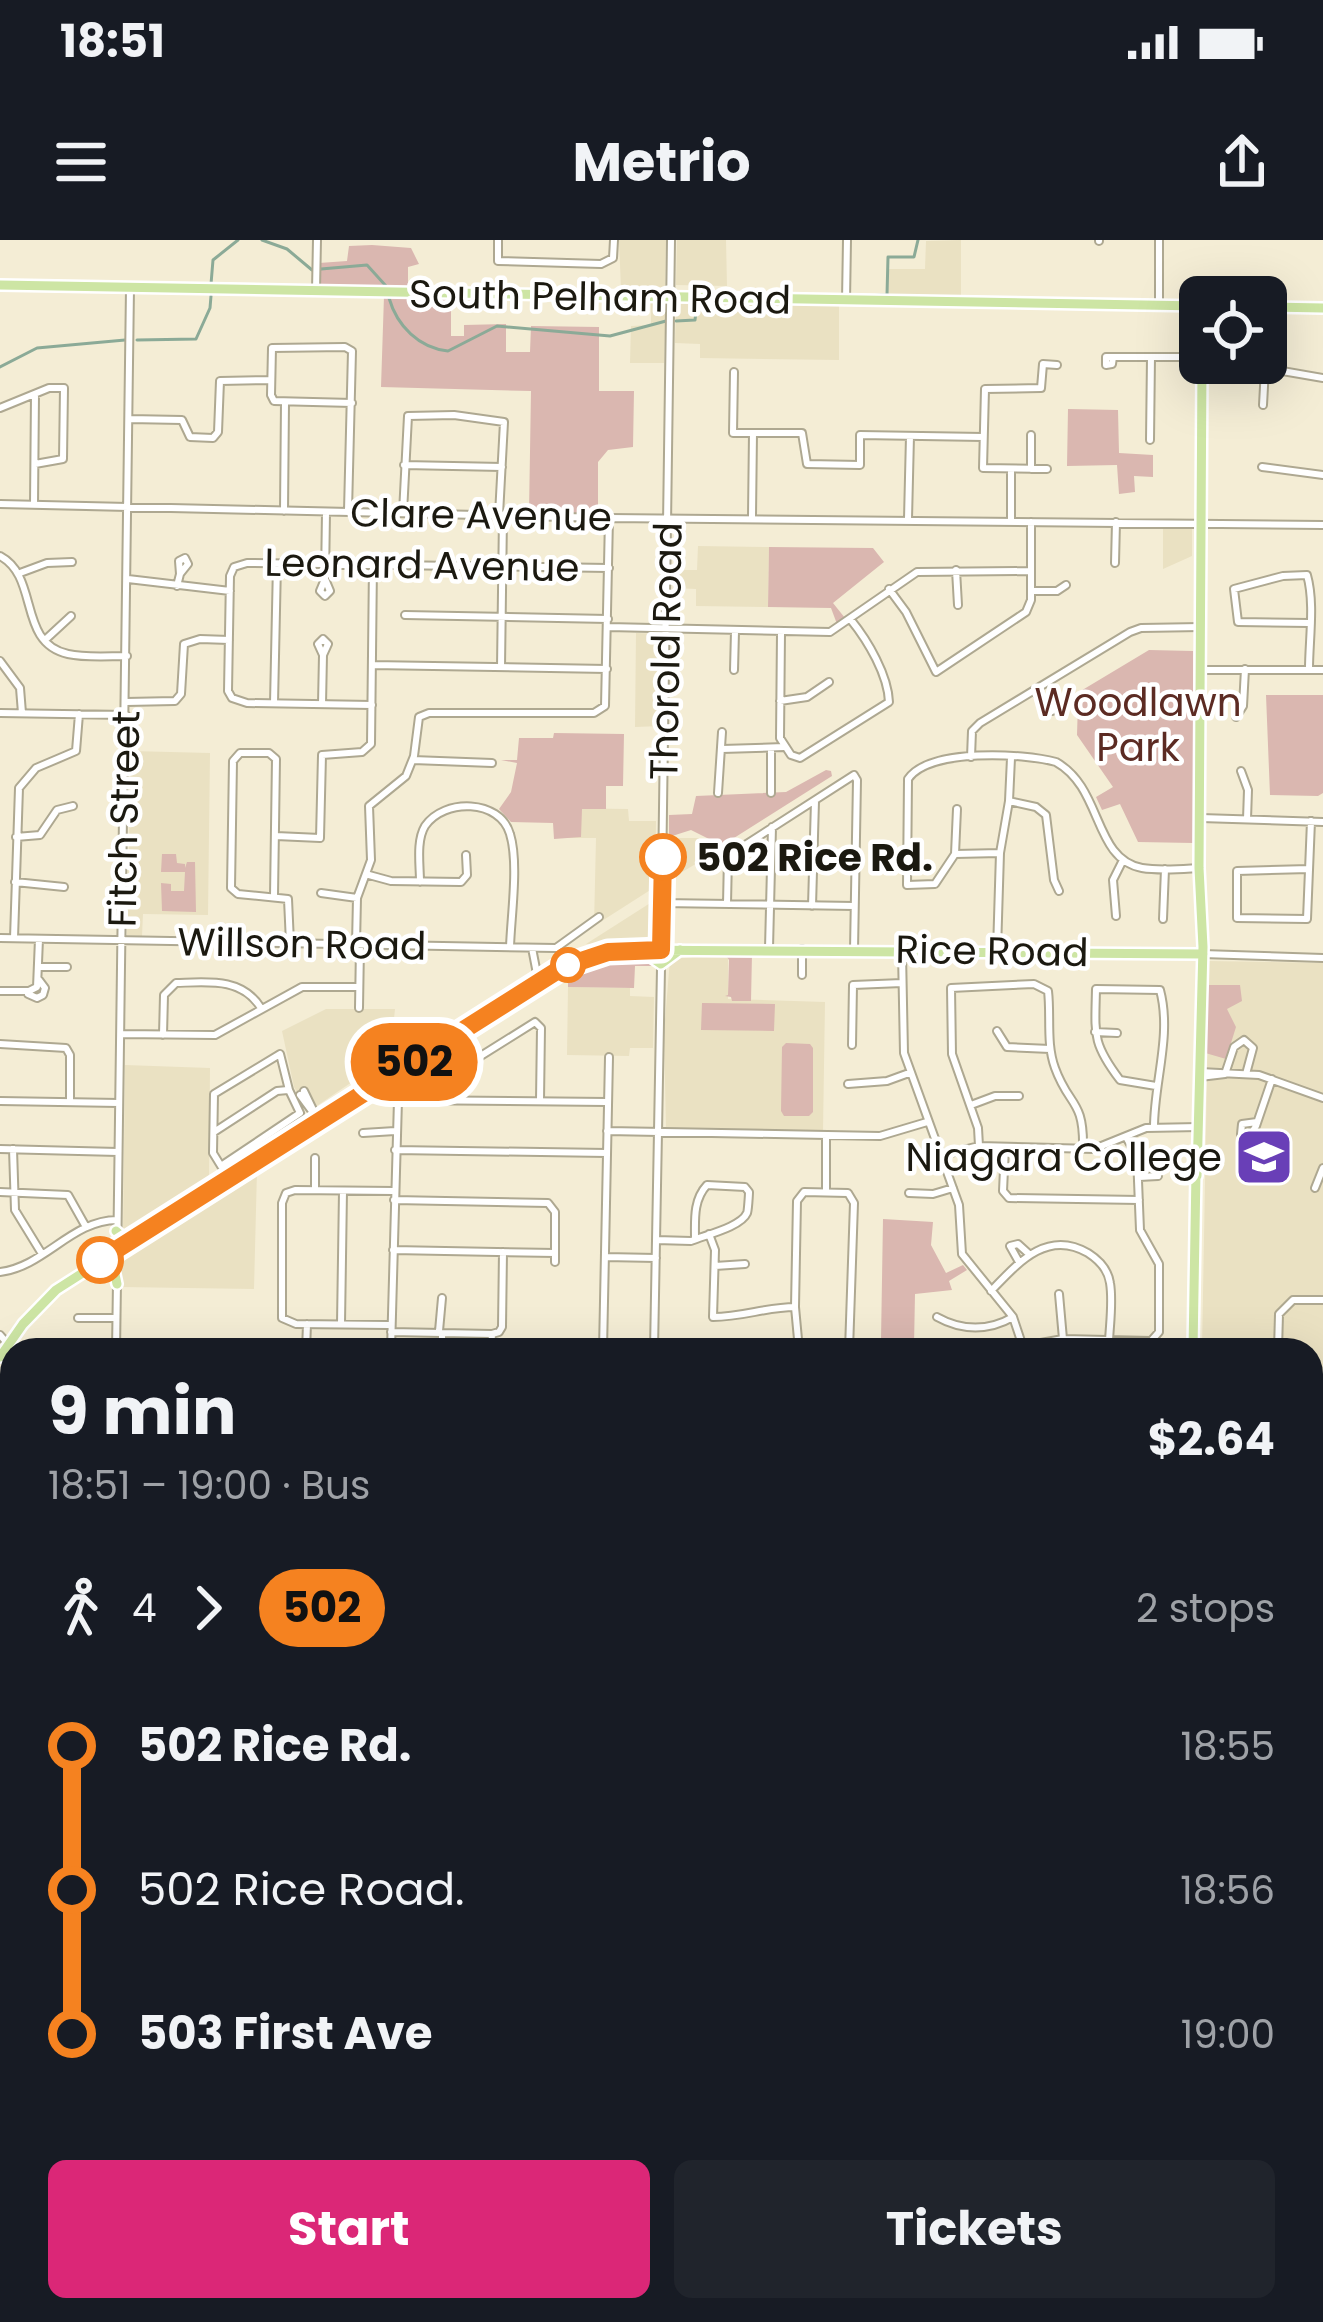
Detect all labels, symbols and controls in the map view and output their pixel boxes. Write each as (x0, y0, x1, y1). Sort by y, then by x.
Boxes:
text: 18:51 (60, 10, 165, 73)
text: Metrio (572, 124, 751, 200)
icon: menu (48, 129, 114, 195)
icon: share (1209, 129, 1275, 195)
street label: South Pelham Road (409, 266, 791, 328)
map controls (1179, 276, 1287, 384)
button: locate (1179, 276, 1287, 384)
street label: Clare Avenue (350, 485, 612, 545)
street label: Thorold Road (636, 521, 696, 781)
street label: Leonard Avenue (264, 535, 580, 595)
park label: Woodlawn Park (1034, 675, 1242, 775)
street label: Fitch Street (95, 710, 153, 928)
place label: 502 Rice Rd. (696, 830, 933, 885)
marker: 502 Rice Rd. (641, 835, 685, 879)
street label: Willson Road (177, 914, 427, 974)
street label: Rice Road (895, 922, 1089, 980)
unlabelled marker (552, 949, 584, 981)
line badge: 502 (345, 1023, 483, 1101)
text: 502 (375, 1032, 453, 1091)
school or university icon: Niagara College (1233, 1126, 1295, 1188)
place label: Niagara College (906, 1130, 1222, 1185)
unlabelled marker (78, 1238, 122, 1282)
text: 9 min (48, 1365, 236, 1457)
text: $2.64 (1148, 1408, 1275, 1471)
text: 18:51 – 19:00 · Bus (48, 1458, 370, 1513)
icon: walk (48, 1575, 114, 1641)
icon: forward (175, 1575, 241, 1641)
text: 502 (283, 1578, 361, 1637)
text: 4 (132, 1581, 157, 1636)
text: 2 stops (1136, 1581, 1275, 1636)
text: 502 Rice Rd. (138, 1714, 412, 1777)
text: 18:55 (1181, 1719, 1275, 1774)
text: 502 Rice Road. (138, 1858, 465, 1921)
text: 18:56 (1180, 1863, 1275, 1918)
text: 503 First Ave (138, 2002, 432, 2065)
text: 19:00 (1181, 2007, 1275, 2062)
button: Start (48, 2160, 650, 2298)
button: Tickets (674, 2160, 1275, 2298)

